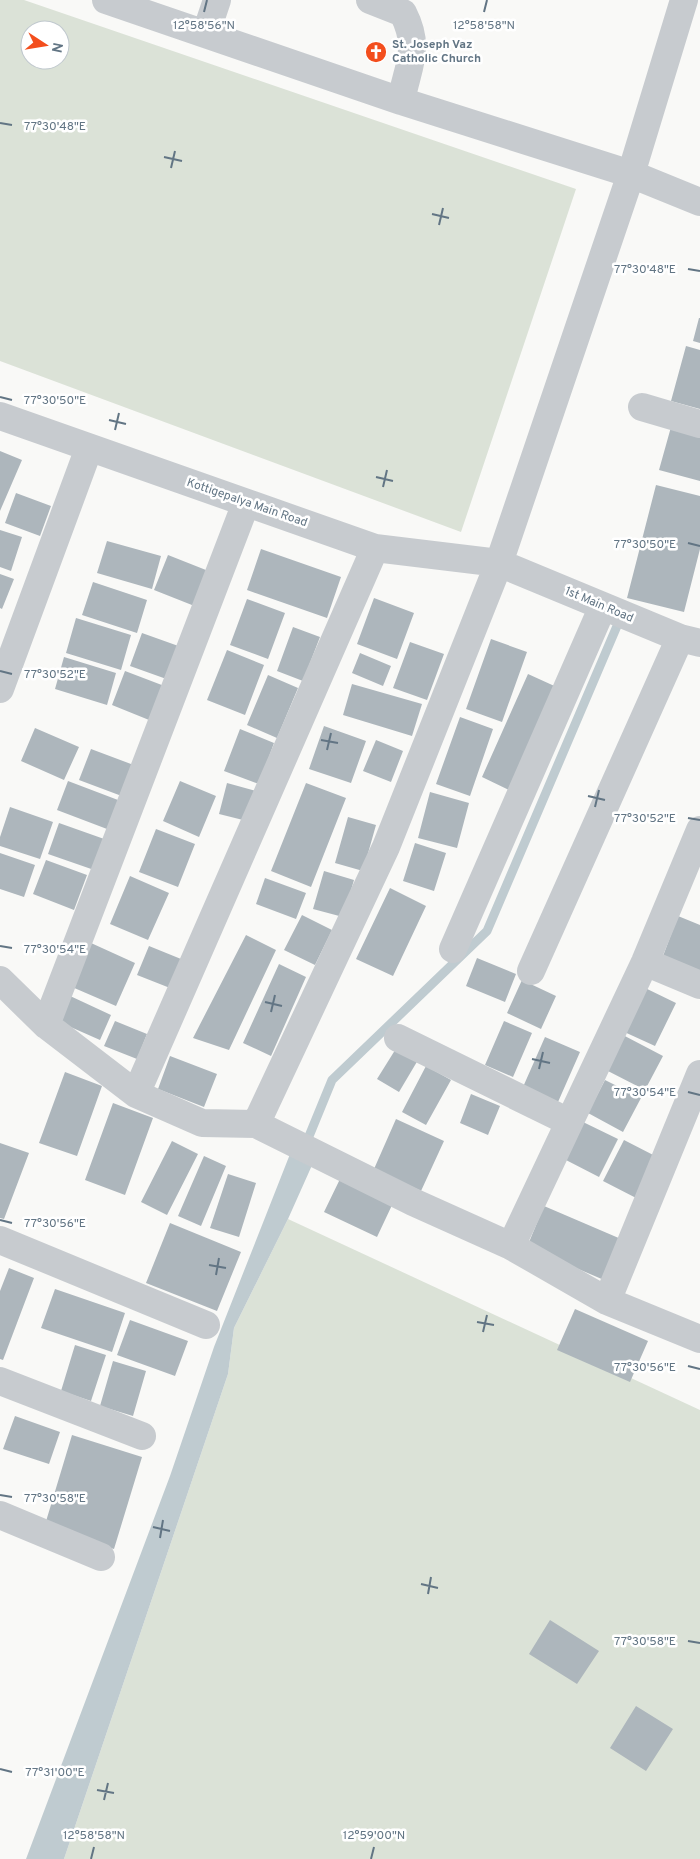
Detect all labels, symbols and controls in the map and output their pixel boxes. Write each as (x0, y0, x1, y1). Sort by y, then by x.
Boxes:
text: 12°58'56"N (173, 18, 235, 34)
text: 12°58'58"N (453, 18, 515, 34)
north arrow (20, 20, 70, 70)
place label: St. Joseph Vaz Catholic Church (392, 37, 481, 67)
church icon: St. Joseph Vaz Catholic Church (364, 40, 388, 64)
text: N (47, 41, 66, 54)
text: 77°30'48"E (24, 119, 86, 135)
text: 77°30'48"E (614, 262, 676, 278)
text: 77°30'50"E (24, 393, 86, 409)
street label: Kottigepalya Main Road (184, 475, 310, 531)
text: 77°30'50"E (614, 537, 676, 553)
street label: 1st Main Road (562, 583, 636, 627)
text: 77°30'52"E (24, 667, 86, 683)
text: 77°30'52"E (614, 811, 676, 827)
text: 77°30'54"E (24, 942, 86, 958)
text: 77°30'54"E (614, 1085, 676, 1101)
text: 77°30'56"E (24, 1216, 86, 1232)
text: 77°30'56"E (614, 1360, 676, 1376)
text: 77°30'58"E (24, 1491, 86, 1507)
text: 77°30'58"E (614, 1634, 676, 1650)
text: 77°31'00"E (25, 1765, 85, 1781)
text: 12°58'58"N (63, 1828, 125, 1844)
text: 12°59'00"N (343, 1828, 405, 1844)

